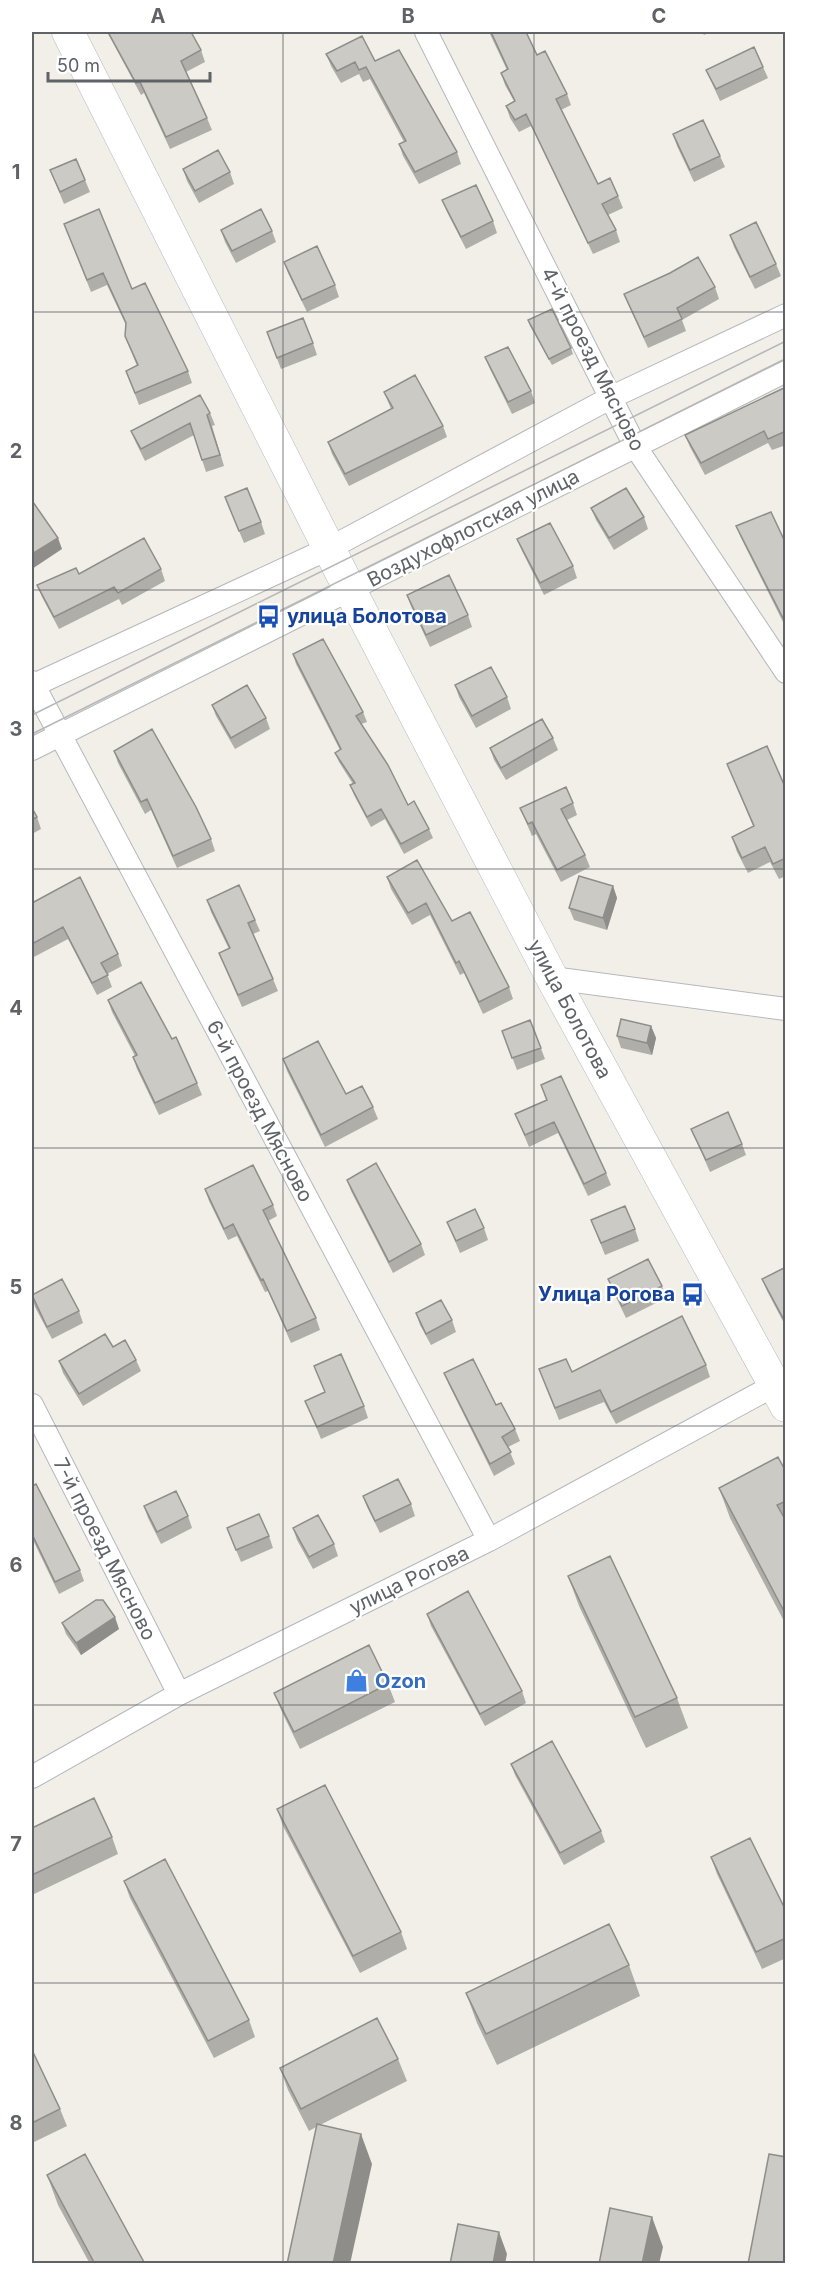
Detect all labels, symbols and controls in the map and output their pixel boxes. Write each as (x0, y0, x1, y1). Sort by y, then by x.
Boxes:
text: A (151, 4, 166, 28)
text: B (401, 4, 415, 28)
text: C (652, 4, 666, 28)
scale bar (48, 45, 210, 83)
text: 50 m (57, 55, 100, 76)
text: 1 (12, 160, 20, 184)
street label: 4-й проезд Мясново (536, 263, 650, 455)
text: 2 (10, 439, 22, 463)
street label: Воздухофлотская улица (363, 464, 583, 592)
bus stop icon: улица Болотова (256, 603, 282, 629)
place label: улица Болотова (287, 604, 447, 628)
text: 3 (10, 717, 22, 741)
street label: улица Болотова (523, 935, 617, 1083)
text: 4 (9, 996, 23, 1020)
street label: 6-й проезд Мясново (202, 1016, 318, 1206)
text: 5 (10, 1275, 22, 1299)
bus stop icon: Улица Рогова (680, 1281, 706, 1307)
place label: Улица Рогова (538, 1282, 675, 1306)
street label: 7-й проезд Мясново (49, 1454, 161, 1644)
street label: улица Рогова (345, 1541, 473, 1619)
text: 6 (10, 1553, 23, 1577)
shop icon: Ozon (344, 1668, 370, 1694)
place label: Ozon (375, 1669, 426, 1693)
text: 7 (10, 1832, 22, 1856)
text: 8 (9, 2111, 23, 2135)

